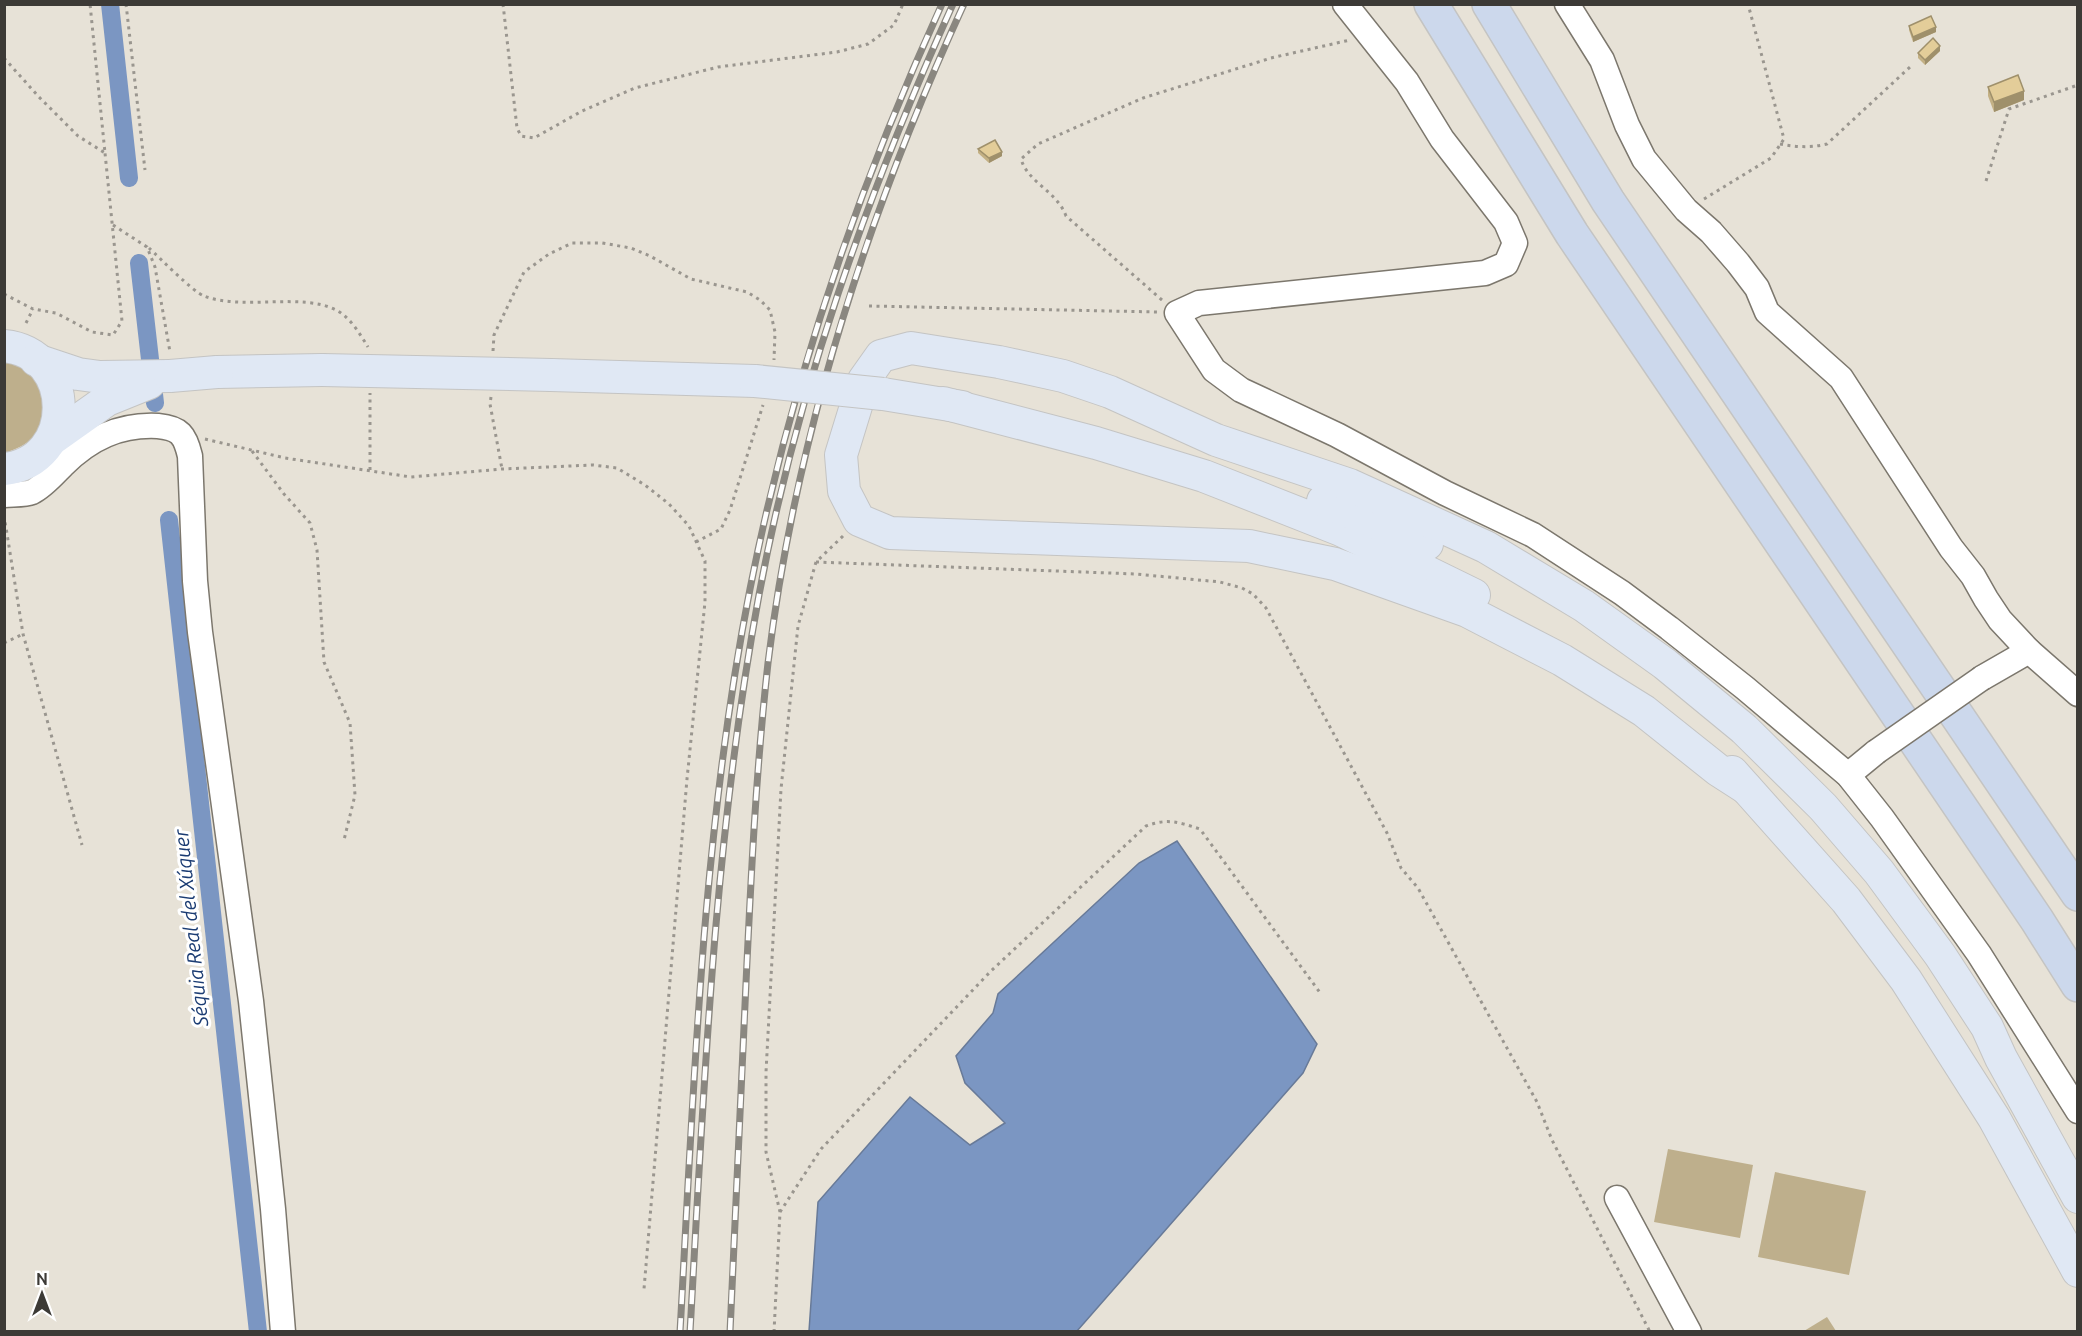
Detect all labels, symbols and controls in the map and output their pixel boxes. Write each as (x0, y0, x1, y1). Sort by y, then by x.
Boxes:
water label: Séquia Real del Xúquer (169, 827, 212, 1029)
north arrow (12, 1264, 72, 1324)
text: N (36, 1270, 48, 1288)

